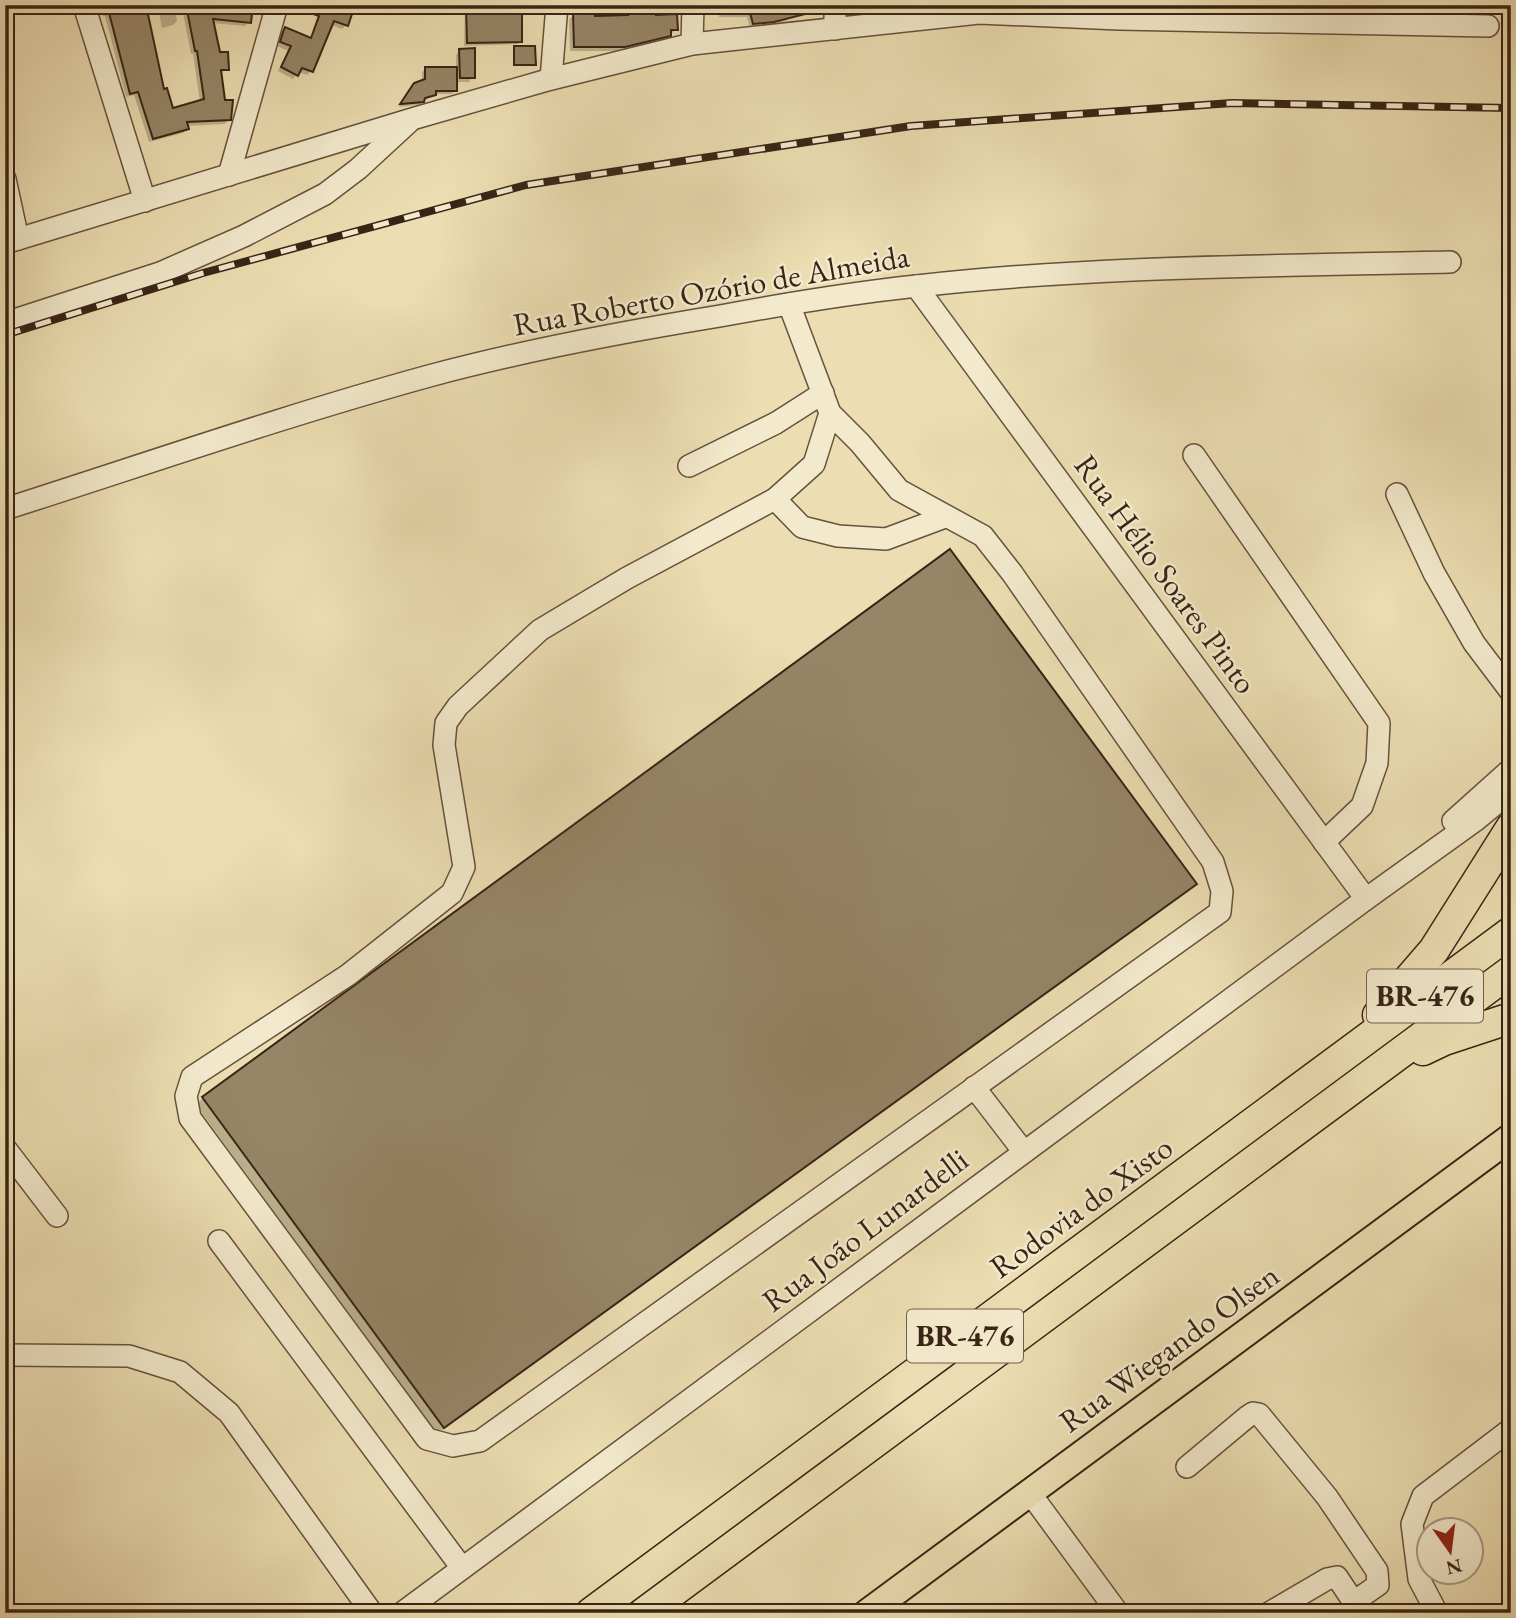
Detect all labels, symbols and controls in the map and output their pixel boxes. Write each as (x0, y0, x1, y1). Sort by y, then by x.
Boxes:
street label: Rua Roberto Ozório de Almeida (510, 234, 913, 346)
street label: Rua Hélio Soares Pinto (1065, 446, 1267, 702)
road number: BR-476 (1367, 970, 1483, 1022)
street label: Rodovia do Xisto (981, 1126, 1181, 1288)
street label: Rua João Lunardelli (753, 1139, 977, 1321)
street label: Rua Wiegando Olsen (1051, 1254, 1287, 1442)
road number: BR-476 (907, 1310, 1023, 1362)
north arrow (1414, 1516, 1484, 1586)
text: N (1443, 1553, 1464, 1581)

